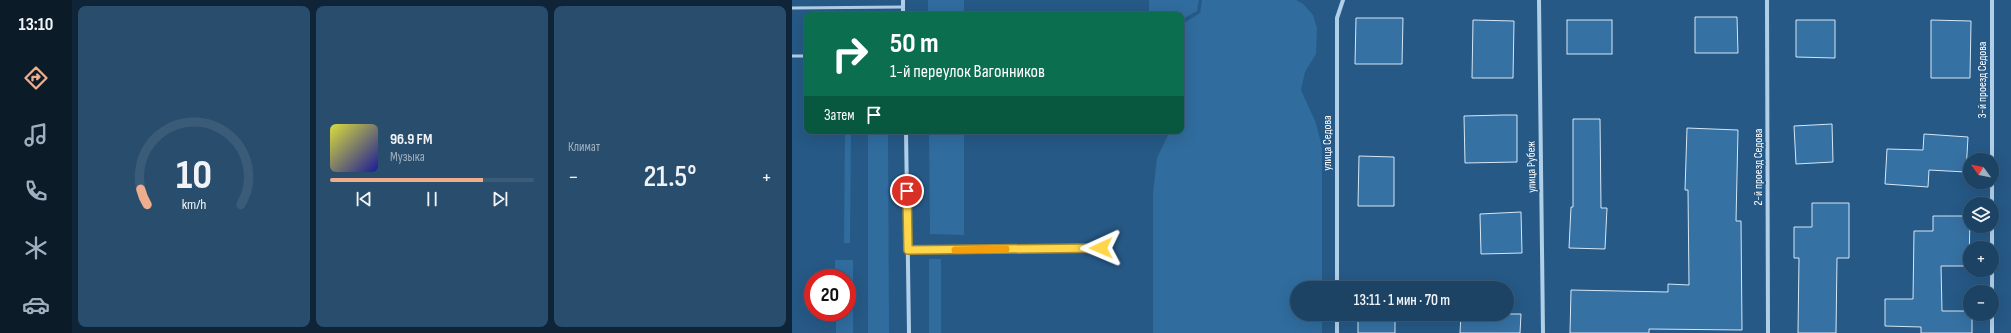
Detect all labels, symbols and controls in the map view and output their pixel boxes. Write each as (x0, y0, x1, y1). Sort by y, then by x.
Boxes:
text: 13:10 (19, 14, 53, 35)
text: 50 m (890, 27, 939, 60)
icon: right (824, 28, 876, 80)
street label: 3-й проезд Седова (1975, 41, 1990, 118)
text: 1-й переулок Вагонников (890, 61, 1045, 82)
icon: directions (22, 64, 50, 92)
icon: arrive (863, 104, 885, 126)
text: Затем (824, 106, 855, 125)
street label: улица Седова (1320, 115, 1335, 171)
icon: music (22, 121, 50, 149)
street label: 2-й проезд Седова (1751, 128, 1766, 205)
text: 96.9 FM (390, 130, 432, 149)
text: Климат (568, 139, 600, 155)
street label: улица Рубеж (1524, 140, 1539, 193)
text: Музыка (390, 149, 425, 165)
text: 10 (176, 150, 212, 199)
north arrow (1963, 153, 1999, 189)
map controls (1963, 153, 1999, 321)
text: 21.5° (643, 159, 697, 195)
text: − (568, 164, 579, 191)
text: + (761, 164, 772, 191)
pin (890, 174, 924, 208)
icon: phone (22, 177, 50, 205)
icon: arrive (896, 180, 918, 202)
icon: previous (353, 188, 375, 210)
icon: pause (421, 188, 443, 210)
icon: next (489, 188, 511, 210)
text: km/h (182, 195, 206, 212)
button: layers (1963, 197, 1999, 233)
position arrow (1080, 227, 1122, 269)
icon: climate (22, 234, 50, 262)
button: + (1963, 241, 1999, 277)
speed limit sign: 20 (804, 269, 856, 321)
button: − (1963, 285, 1999, 321)
icon: car (22, 291, 50, 319)
text: 13:11 · 1 мин · 70 m (1354, 291, 1450, 310)

